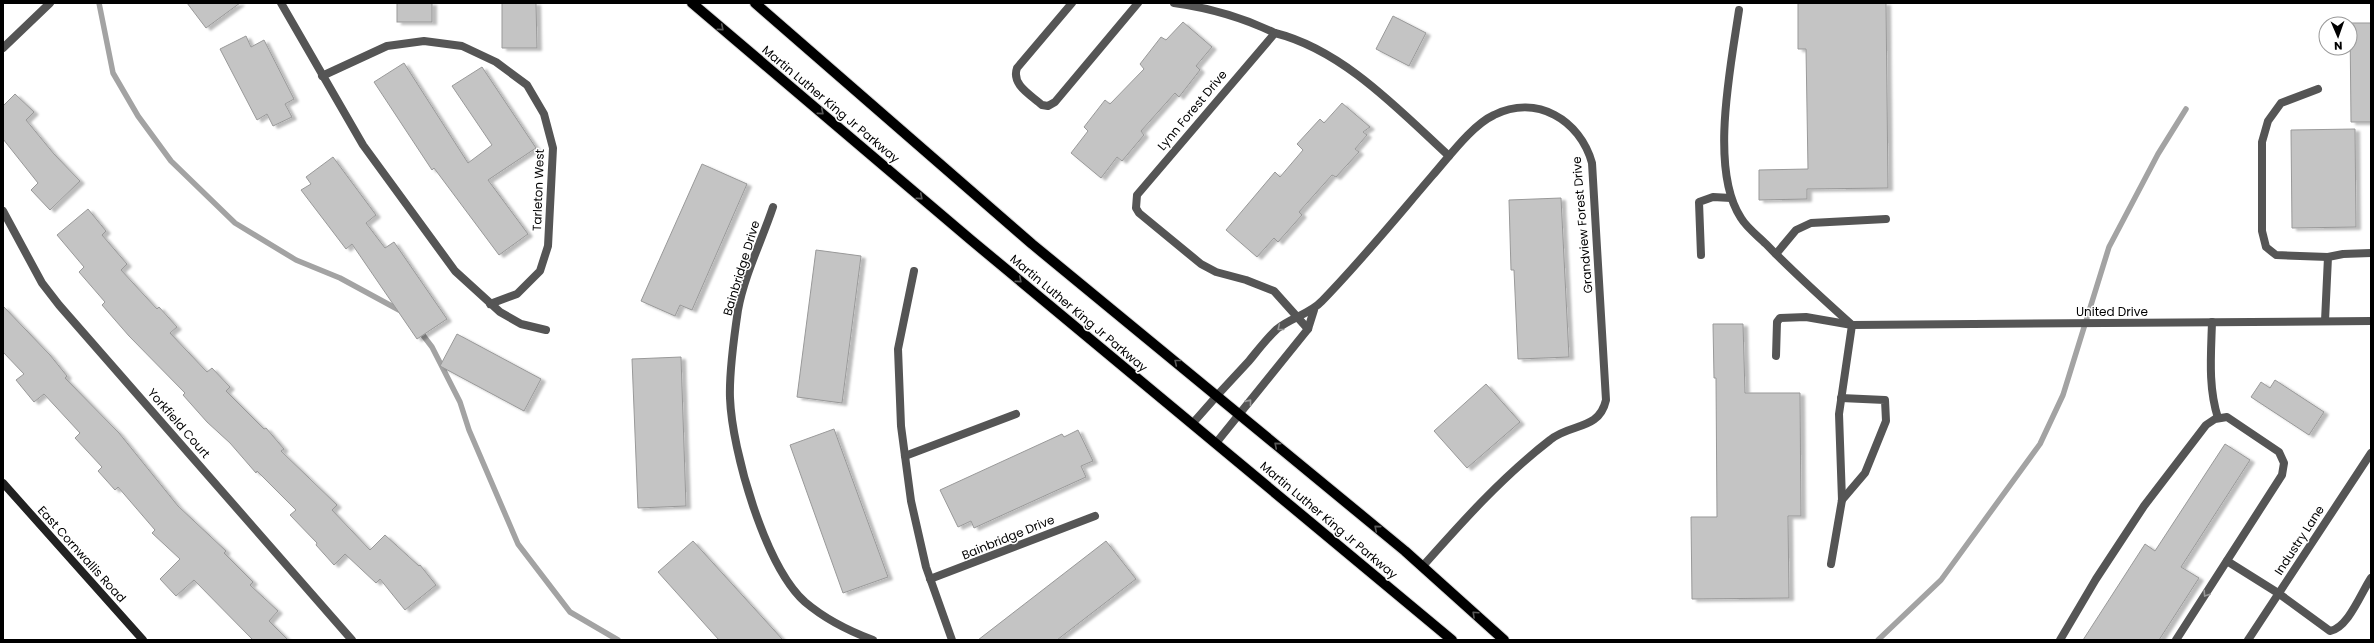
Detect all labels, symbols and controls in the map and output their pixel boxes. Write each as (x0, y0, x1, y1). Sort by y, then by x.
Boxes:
north arrow (2318, 16, 2358, 56)
one-way arrow (717, 24, 724, 31)
text: N (2334, 38, 2343, 54)
street label: Martin Luther King Jr Parkway (759, 41, 904, 167)
street label: Lynn Forest Drive (1153, 66, 1231, 154)
one-way arrow (816, 108, 823, 115)
street label: Tarleton West (528, 149, 548, 231)
street label: Grandview Forest Drive (1568, 156, 1596, 294)
one-way arrow (915, 192, 922, 199)
street label: Bainbridge Drive (718, 218, 764, 318)
street label: Martin Luther King Jr Parkway (1007, 250, 1152, 376)
one-way arrow (1015, 276, 1022, 283)
street label: United Drive (2076, 303, 2148, 320)
one-way arrow (1277, 323, 1284, 330)
one-way arrow (1174, 360, 1181, 367)
street label: Yorkfield Court (144, 384, 214, 462)
one-way arrow (1244, 399, 1251, 406)
one-way arrow (1275, 442, 1282, 449)
street label: Martin Luther King Jr Parkway (1257, 457, 1402, 583)
street label: East Cornwallis Road (34, 502, 130, 606)
street label: Industry Lane (2270, 502, 2328, 578)
street label: Bainbridge Drive (959, 511, 1057, 563)
one-way arrow (1375, 525, 1382, 532)
one-way arrow (2203, 590, 2211, 597)
one-way arrow (1472, 611, 1480, 618)

